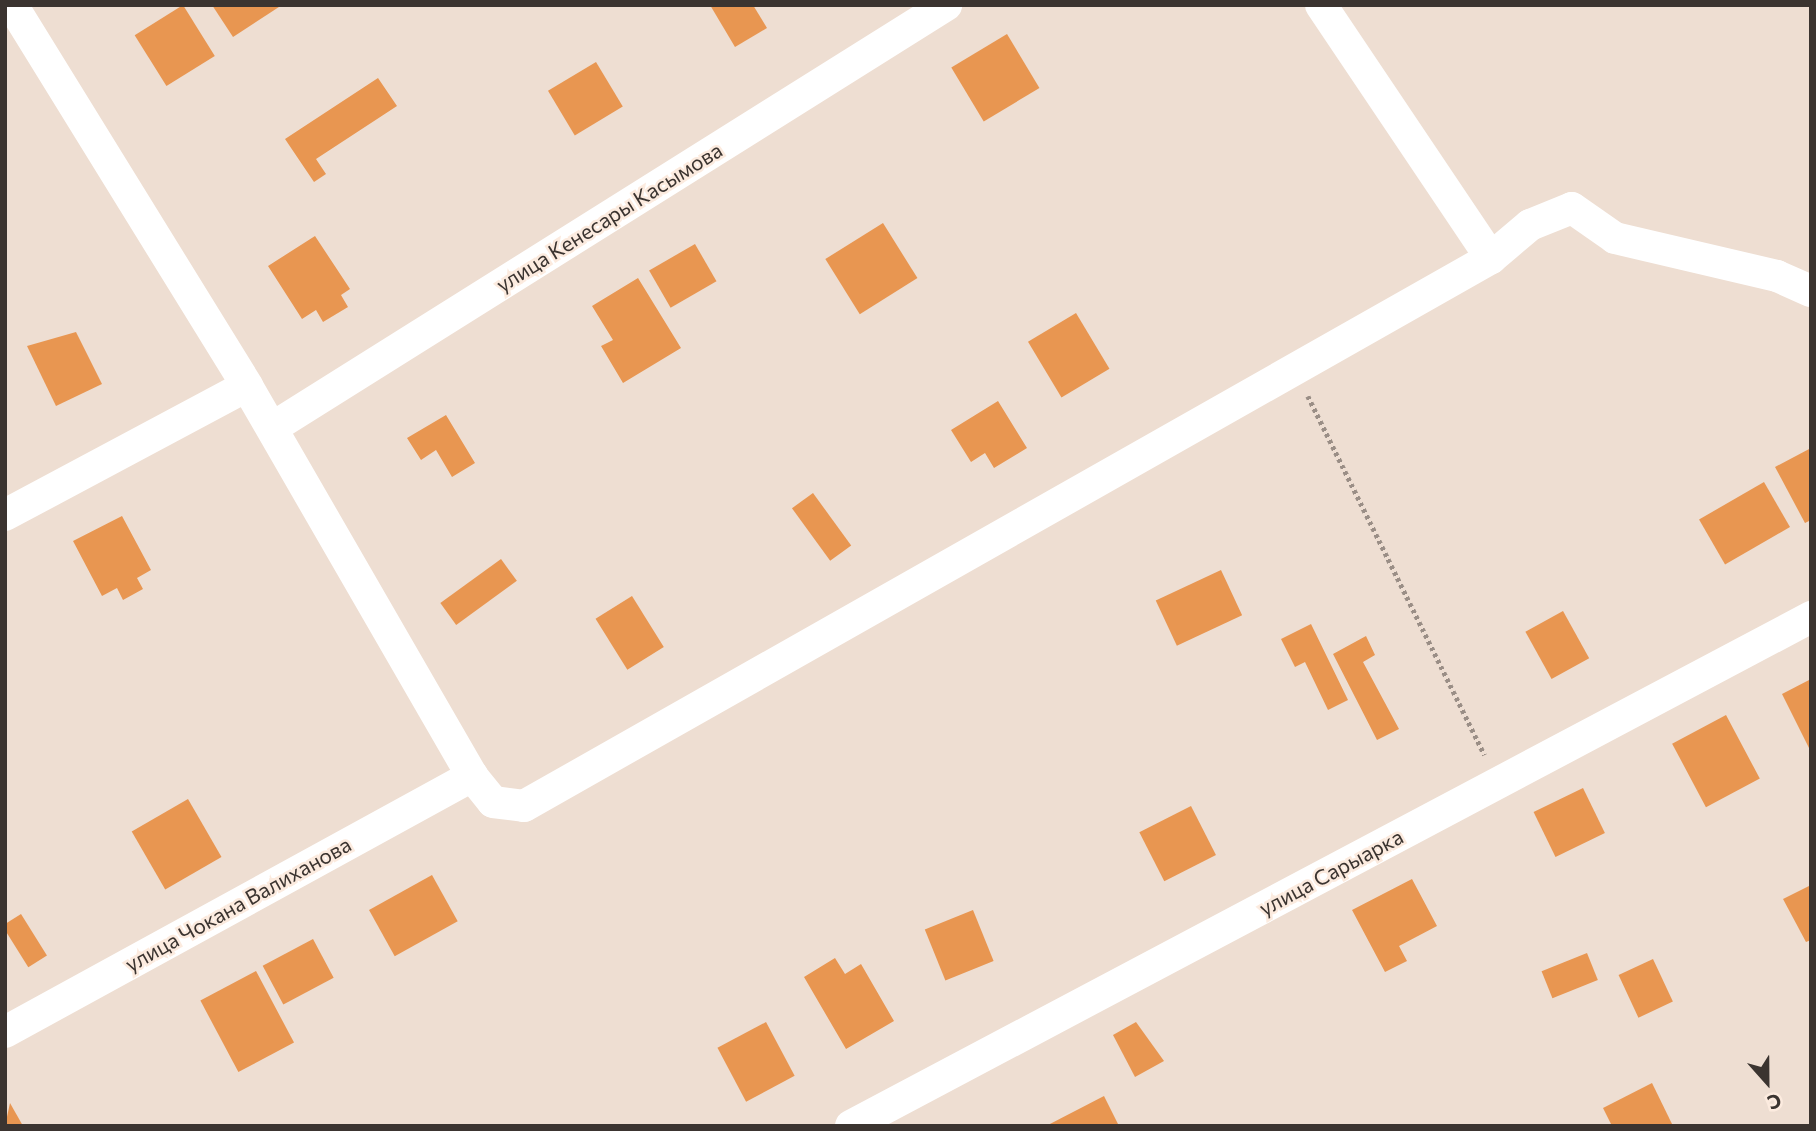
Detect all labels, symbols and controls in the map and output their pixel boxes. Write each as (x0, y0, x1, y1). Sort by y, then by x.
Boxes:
street label: улица Кенесары Касымова (491, 137, 727, 297)
street label: улица Сарыарка (1255, 823, 1407, 921)
street label: улица Чокана Валиханова (121, 831, 355, 977)
north arrow (1732, 1047, 1802, 1117)
text: С (1765, 1089, 1785, 1115)

